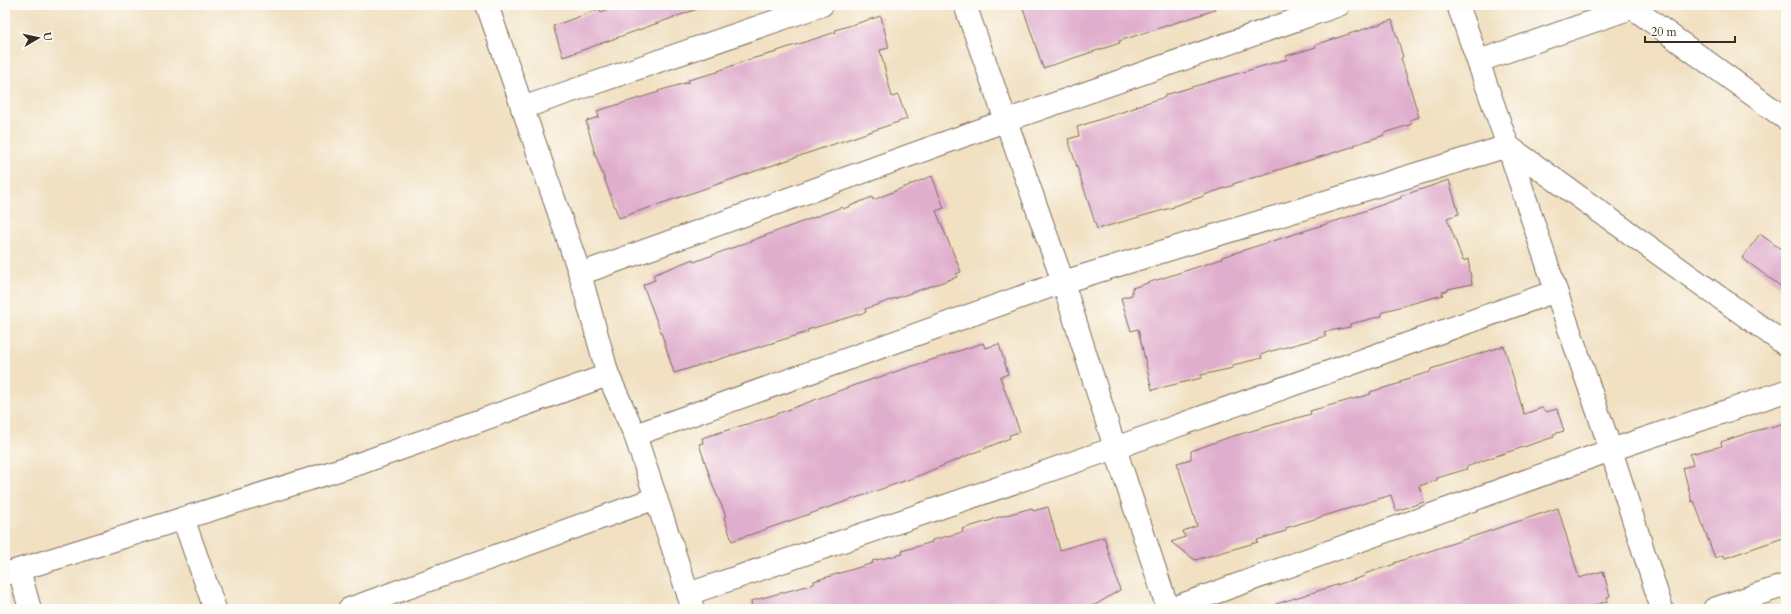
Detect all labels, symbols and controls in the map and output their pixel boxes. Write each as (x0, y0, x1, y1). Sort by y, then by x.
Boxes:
north arrow (18, 18, 58, 58)
scale bar (1645, 18, 1735, 44)
text: 20 m (1651, 24, 1678, 40)
text: U (39, 31, 55, 42)

